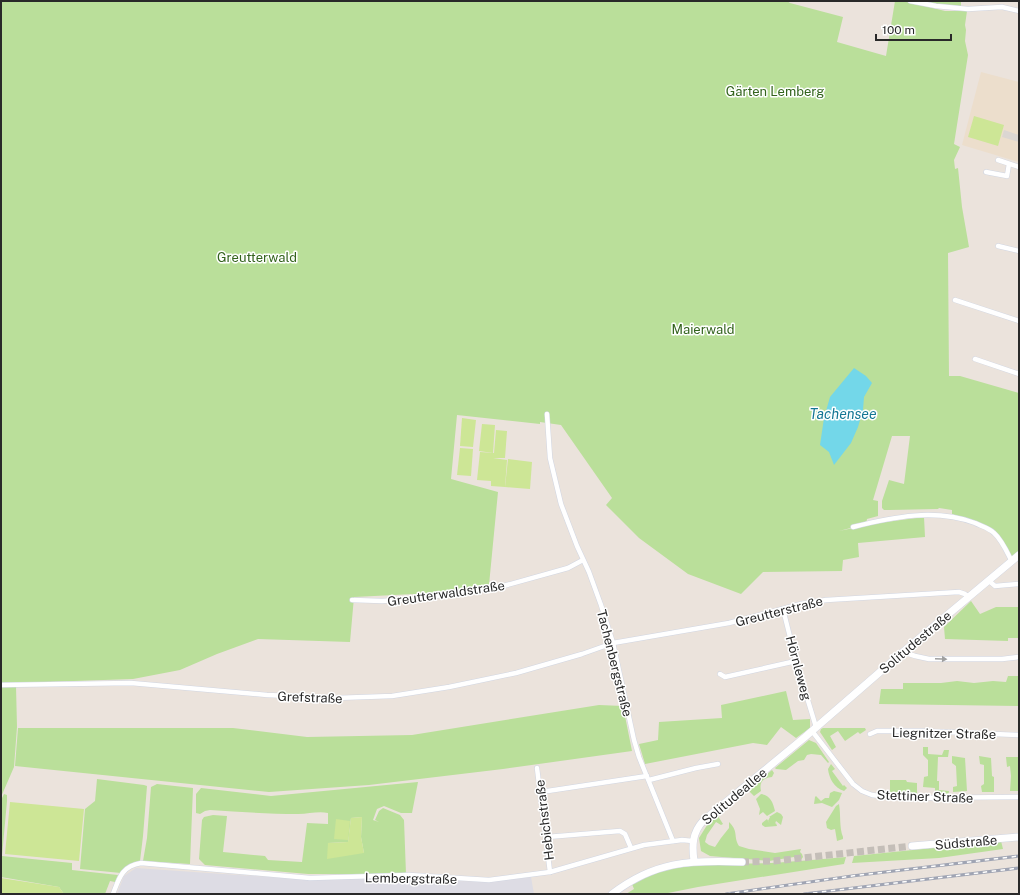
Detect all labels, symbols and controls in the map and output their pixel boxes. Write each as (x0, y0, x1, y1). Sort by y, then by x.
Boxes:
scale bar (876, 16, 951, 42)
text: 100 m (882, 23, 915, 37)
park label: Gärten Lemberg (726, 84, 824, 99)
park label: Greutterwald (217, 250, 297, 265)
park label: Maierwald (671, 322, 735, 337)
water label: Tachensee (809, 406, 877, 422)
street label: Greutterwaldstraße (386, 578, 506, 609)
street label: Greutterstraße (734, 593, 824, 630)
street label: Tachenbergstraße (594, 608, 635, 718)
street label: Solitudestraße (876, 608, 954, 677)
street label: Hörnleweg (783, 634, 814, 702)
one-way arrow (935, 656, 948, 662)
street label: Grefstraße (277, 689, 343, 706)
street label: Liegnitzer Straße (892, 725, 996, 742)
street label: Solitudeallee (699, 765, 770, 828)
street label: Hebichstraße (532, 779, 557, 861)
street label: Stettiner Straße (876, 787, 974, 806)
street label: Südstraße (934, 832, 998, 853)
street label: Lembergstraße (365, 870, 457, 887)

